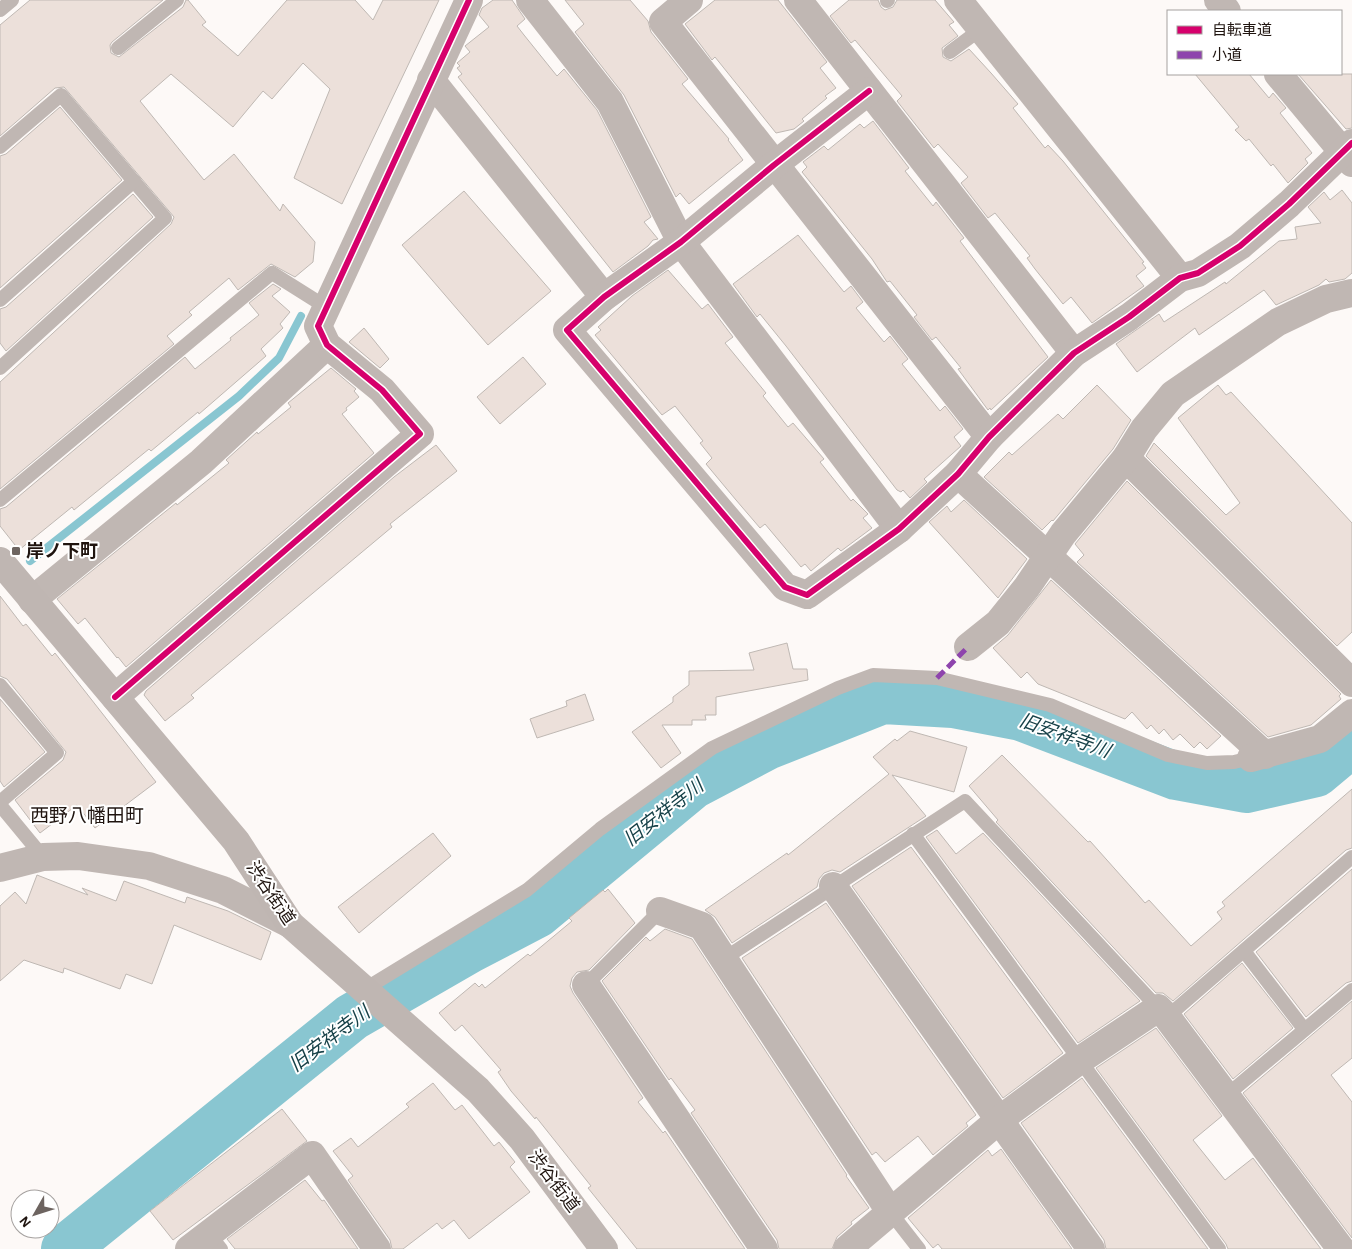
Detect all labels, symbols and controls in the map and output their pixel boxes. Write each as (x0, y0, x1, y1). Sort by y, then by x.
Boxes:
legend (1167, 10, 1342, 75)
text: 自転車道 (1212, 22, 1272, 38)
text: 小道 (1212, 47, 1242, 63)
place label: 岸ノ下町 (26, 542, 98, 561)
marker: 岸ノ下町 (10, 545, 22, 557)
water label: 旧安祥寺川 (1017, 710, 1115, 762)
water label: 旧安祥寺川 (620, 774, 709, 850)
district label: 西野八幡田町 (30, 806, 144, 826)
street label: 渋谷街道 (243, 858, 299, 928)
water label: 旧安祥寺川 (286, 1001, 375, 1075)
street label: 渋谷街道 (524, 1146, 584, 1216)
north arrow (10, 1189, 60, 1239)
text: N (17, 1213, 34, 1230)

